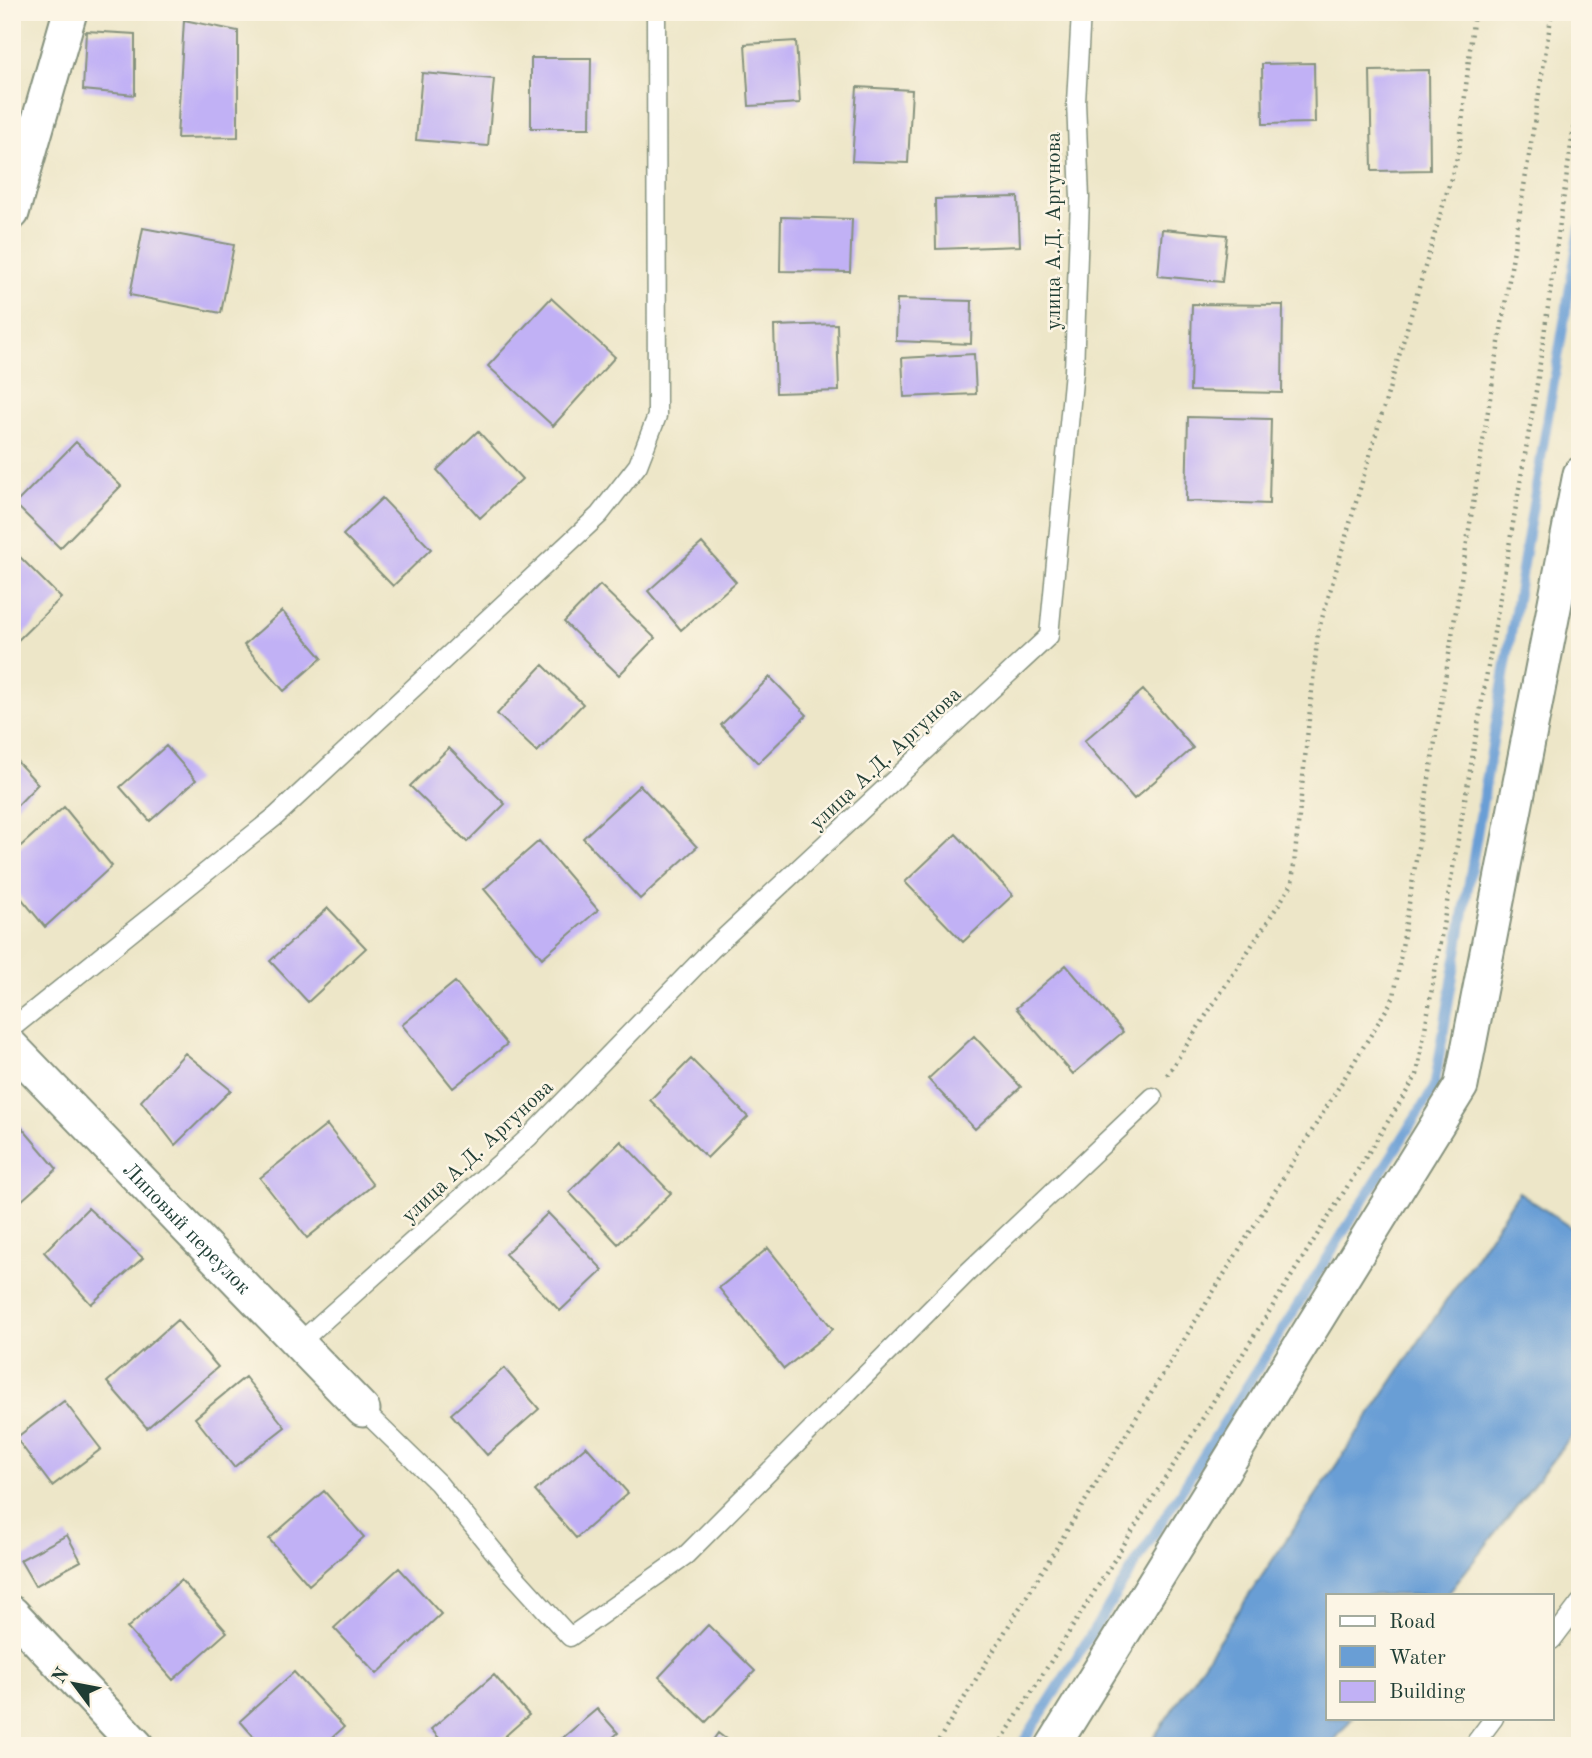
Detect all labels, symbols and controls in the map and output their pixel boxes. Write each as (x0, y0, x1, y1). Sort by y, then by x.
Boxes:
street label: улица А.Д. Аргунова (1044, 132, 1065, 330)
street label: улица А.Д. Аргунова (806, 684, 966, 834)
street label: улица А.Д. Аргунова (398, 1077, 558, 1227)
street label: Липовый переулок (118, 1159, 254, 1299)
legend (1326, 1594, 1554, 1720)
text: Road (1389, 1612, 1436, 1633)
text: Water (1389, 1648, 1446, 1669)
north arrow (38, 1650, 108, 1720)
text: N (50, 1665, 74, 1688)
text: Building (1389, 1682, 1466, 1703)

